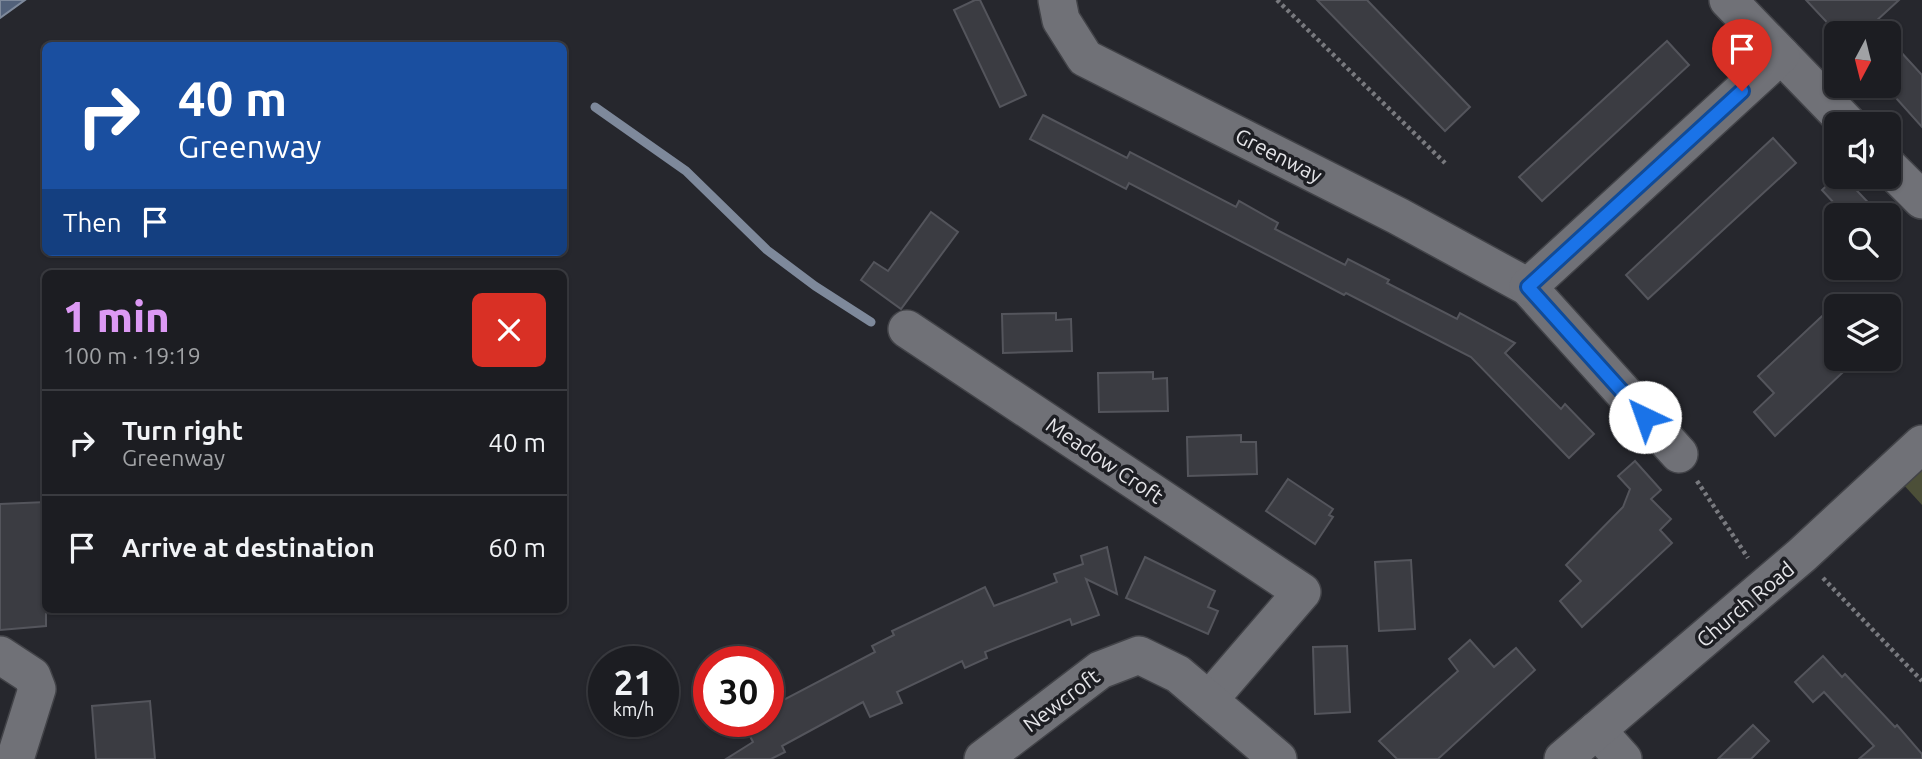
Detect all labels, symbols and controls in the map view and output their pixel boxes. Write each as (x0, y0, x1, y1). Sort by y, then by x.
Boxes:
pin (1712, 19, 1772, 91)
north arrow (1824, 21, 1900, 98)
map controls (1824, 21, 1901, 371)
icon: arrive (1723, 30, 1761, 68)
icon: right (63, 70, 154, 161)
text: 40 m (178, 70, 287, 125)
button: sound (1824, 112, 1901, 189)
street label: Greenway (1232, 123, 1326, 187)
text: Greenway (178, 128, 322, 164)
icon: arrive (136, 203, 174, 241)
button: search (1824, 203, 1901, 280)
text: Then (63, 208, 122, 237)
text: 1 min (63, 293, 170, 340)
button: close (472, 293, 546, 367)
button: layers (1824, 294, 1901, 371)
text: 100 m · 19:19 (63, 343, 201, 368)
position arrow (1608, 380, 1682, 454)
street label: Meadow Croft (1042, 412, 1168, 508)
text: Turn right (122, 416, 243, 445)
icon: right (63, 424, 101, 462)
text: 40 m (488, 428, 546, 457)
text: Greenway (122, 445, 225, 470)
icon: arrive (63, 529, 101, 567)
text: Arrive at destination (122, 533, 375, 562)
text: 60 m (488, 533, 546, 562)
street label: Church Road (1691, 556, 1799, 652)
speed limit sign: 30 (693, 646, 784, 737)
text: 21 (614, 662, 653, 702)
street label: Newcroft (1018, 664, 1104, 736)
text: km/h (613, 699, 654, 719)

